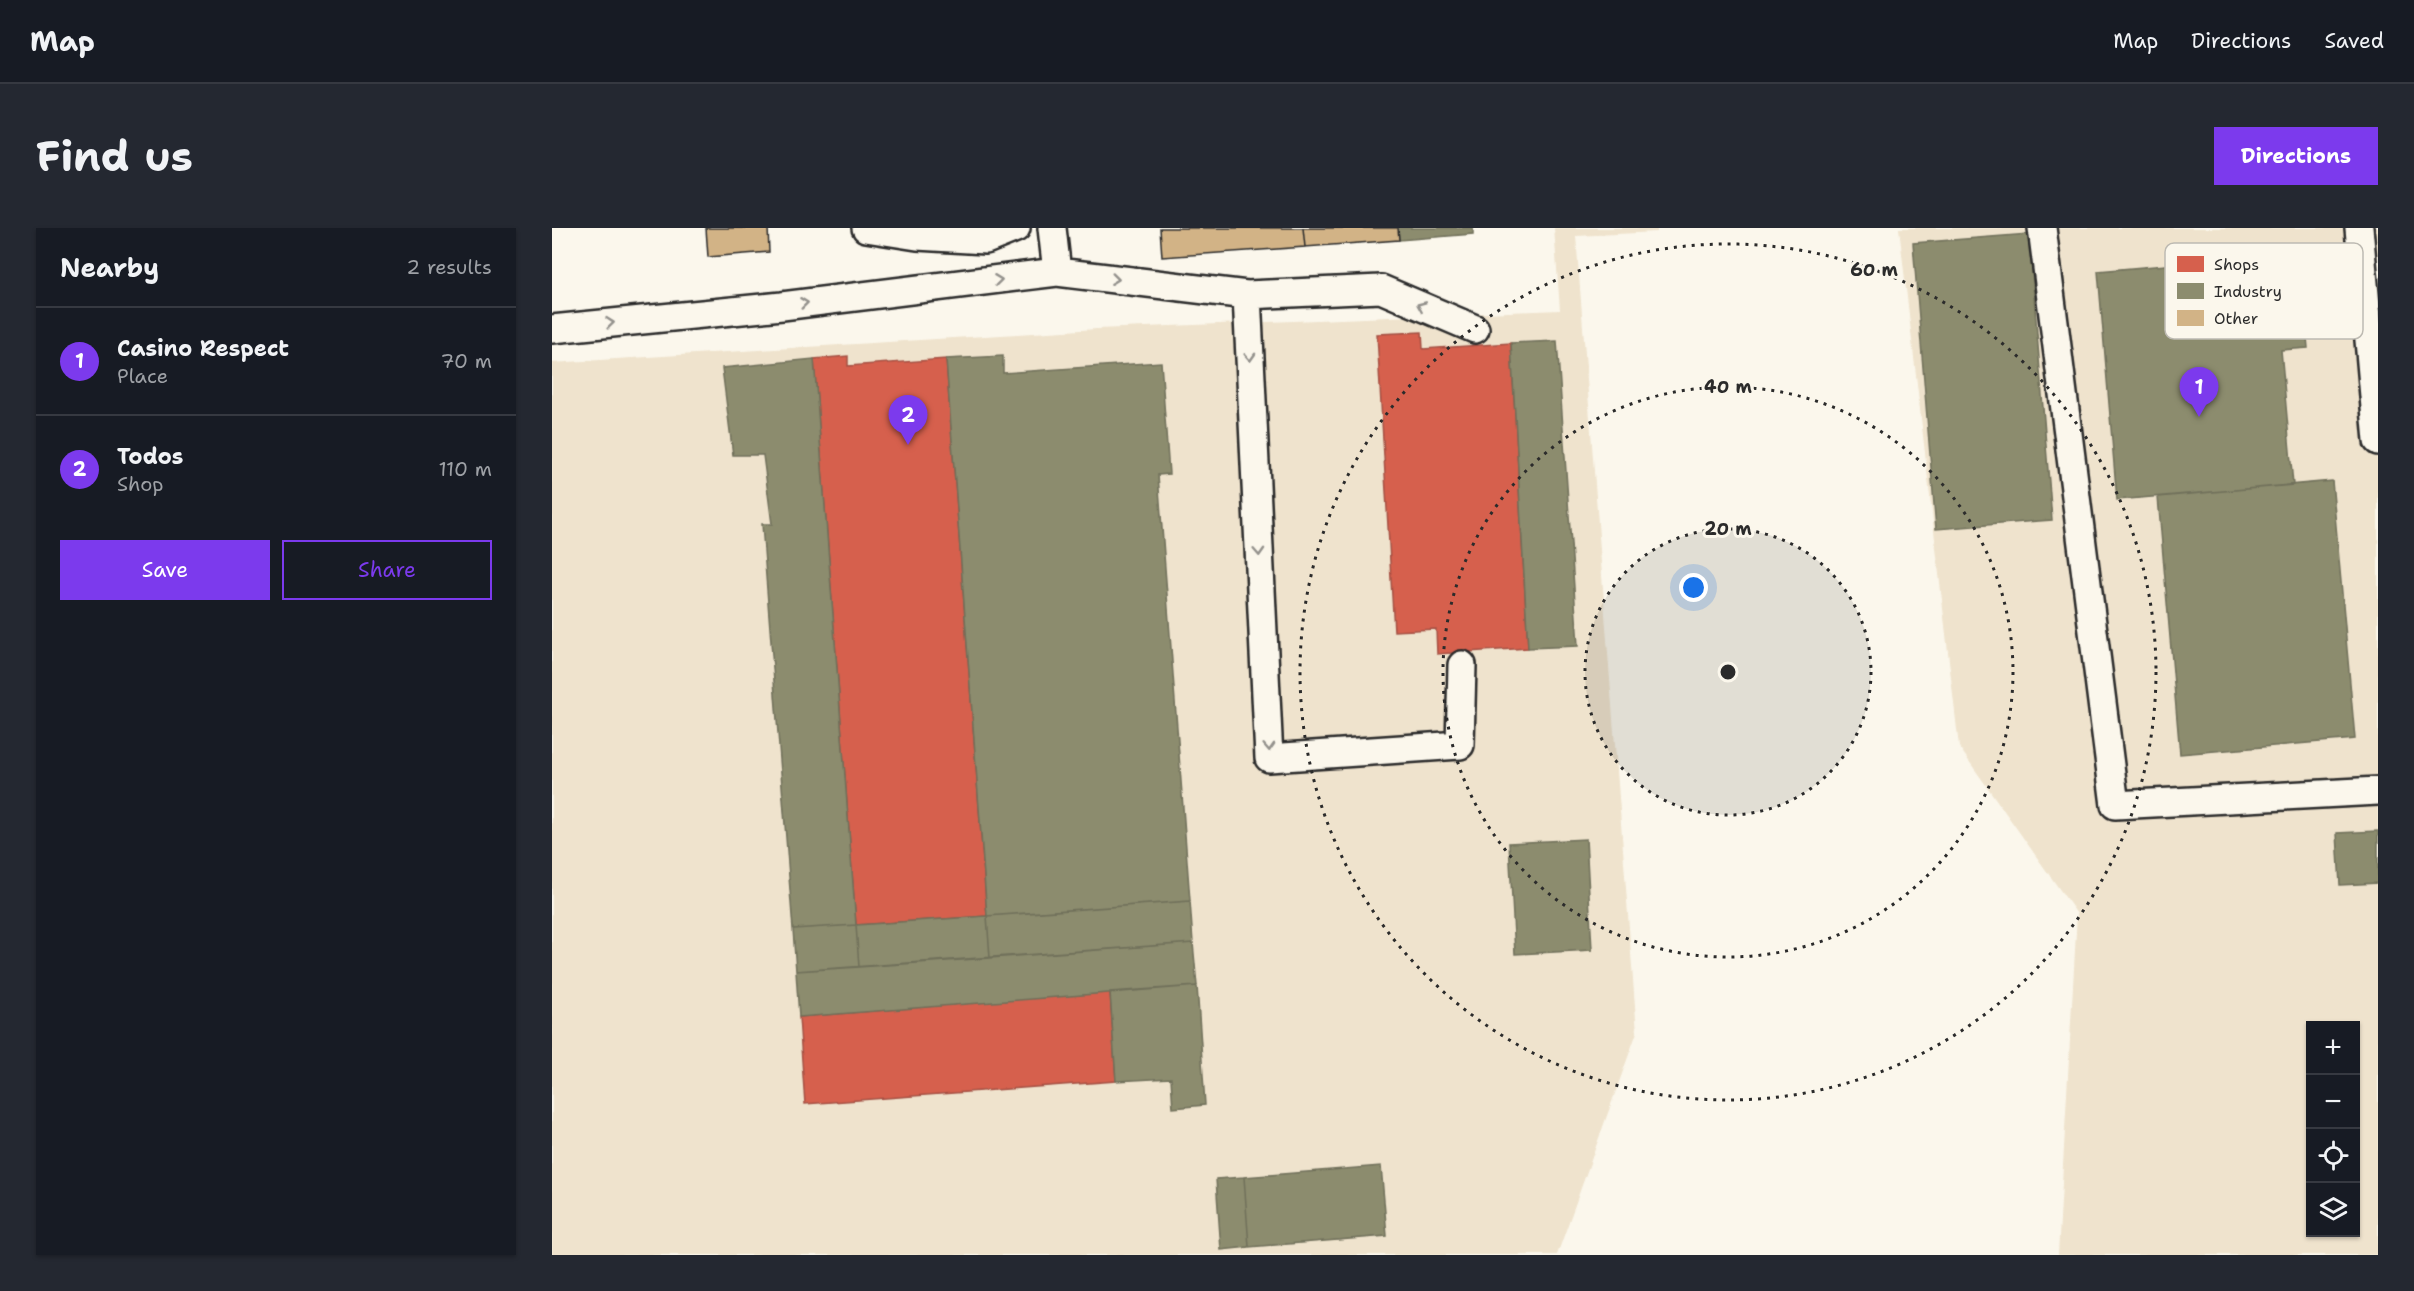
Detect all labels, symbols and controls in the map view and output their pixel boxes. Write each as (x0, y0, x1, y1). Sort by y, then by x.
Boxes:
text: Map (30, 22, 95, 60)
text: Map (2113, 27, 2158, 55)
text: Directions (2191, 27, 2291, 55)
text: Saved (2324, 27, 2384, 55)
button: Directions (2214, 127, 2378, 185)
text: Find us (36, 128, 193, 184)
legend (2165, 243, 2363, 339)
text: Nearby (60, 250, 159, 285)
text: 2 results (406, 254, 492, 280)
text: Shops (2214, 254, 2259, 275)
text: 60 m (1850, 258, 1898, 282)
one-way arrow (1111, 272, 1120, 285)
one-way arrow (993, 274, 1002, 286)
text: Industry (2214, 281, 2282, 302)
one-way arrow (800, 297, 809, 310)
one-way arrow (1417, 302, 1428, 314)
text: Other (2214, 308, 2258, 329)
one-way arrow (606, 317, 615, 330)
text: Casino Respect (117, 334, 289, 363)
text: 1 (75, 348, 84, 374)
text: 70 m (440, 348, 492, 374)
one-way arrow (1243, 353, 1256, 362)
text: Place (117, 363, 168, 389)
pin: 1 (2180, 368, 2218, 417)
text: 40 m (1704, 375, 1752, 399)
pin: 2 (888, 396, 928, 445)
text: Todos (117, 442, 183, 471)
text: 2 (73, 456, 87, 482)
text: 110 m (438, 456, 492, 482)
text: Shop (117, 471, 164, 497)
text: 20 m (1704, 517, 1752, 541)
button: Save (60, 540, 270, 600)
button: Share (282, 540, 492, 600)
one-way arrow (1253, 547, 1266, 556)
your location (1679, 573, 1708, 602)
centre of rings (1718, 662, 1738, 682)
one-way arrow (1262, 742, 1275, 751)
map controls (2306, 1021, 2360, 1237)
button: + (2306, 1021, 2360, 1075)
button: − (2306, 1075, 2360, 1129)
button: locate (2306, 1129, 2360, 1183)
button: layers (2306, 1183, 2360, 1237)

